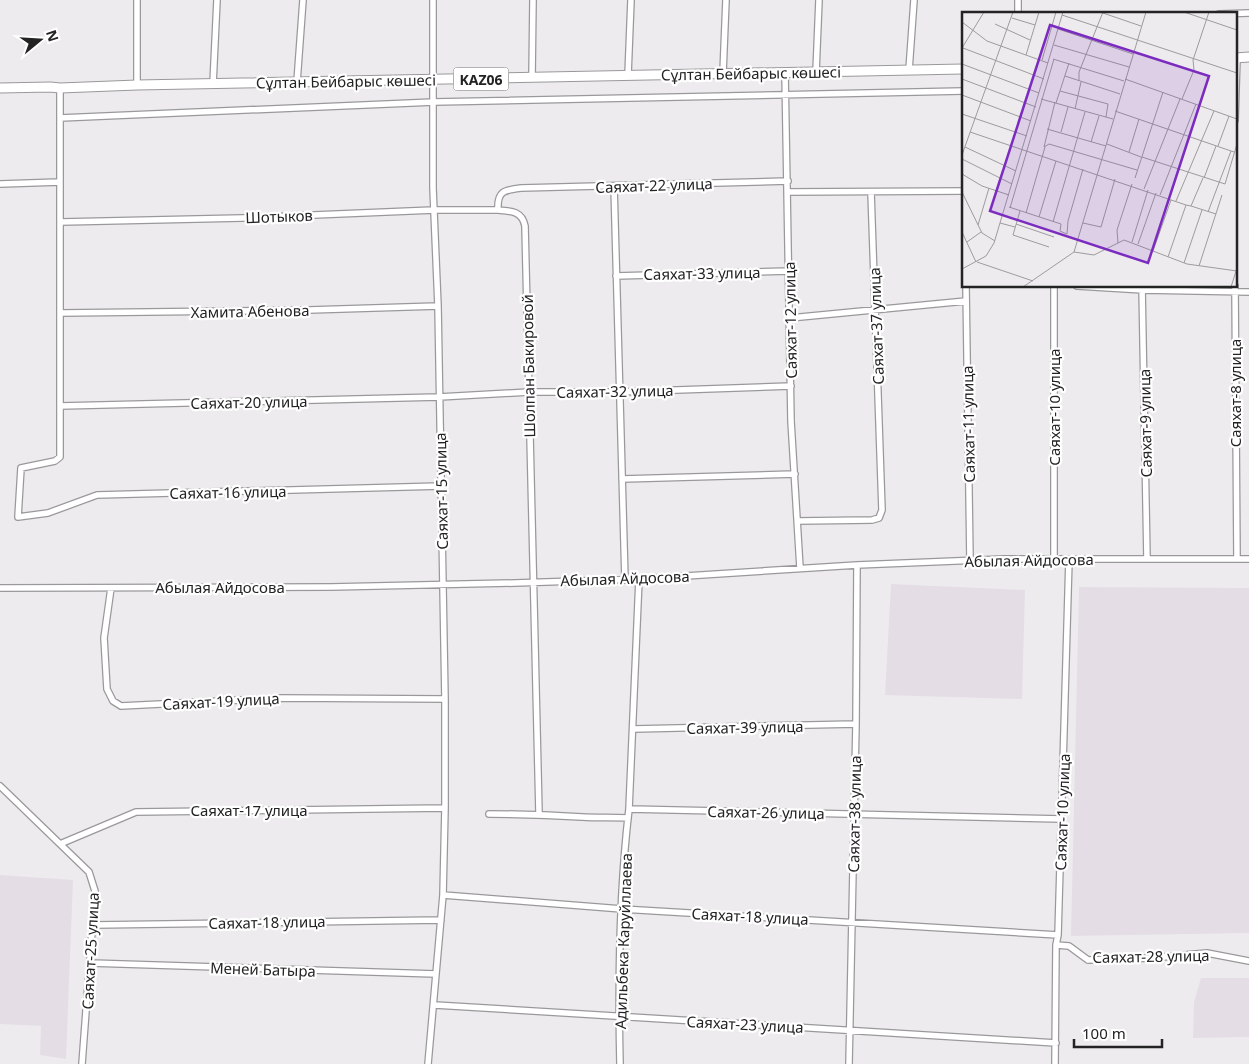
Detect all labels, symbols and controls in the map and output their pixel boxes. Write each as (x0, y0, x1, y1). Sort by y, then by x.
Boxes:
inset map (962, 12, 1236, 288)
north arrow (15, 15, 65, 65)
text: N (42, 27, 64, 44)
street label: Сұлтан Бейбарыс көшесі (661, 61, 841, 85)
road number: KAZ06 (454, 68, 508, 90)
street label: Сұлтан Бейбарыс көшесі (256, 69, 436, 93)
street label: Саяхат-22 улица (595, 173, 713, 197)
street label: Шотыков (245, 205, 313, 227)
street label: Саяхат-12 улица (779, 261, 801, 379)
street label: Саяхат-33 улица (643, 262, 761, 284)
street label: Саяхат-37 улица (864, 267, 888, 385)
street label: Шолпан Бакировой (517, 294, 539, 438)
street label: Хамита Абенова (190, 300, 310, 322)
street label: Саяхат-8 улица (1225, 339, 1245, 447)
street label: Саяхат-10 улица (1044, 348, 1064, 466)
street label: Саяхат-11 улица (957, 365, 979, 483)
street label: Саяхат-9 улица (1134, 368, 1156, 478)
street label: Саяхат-32 улица (556, 380, 674, 402)
street label: Саяхат-20 улица (190, 391, 308, 413)
street label: Саяхат-15 улица (430, 432, 452, 550)
street label: Саяхат-16 улица (169, 481, 287, 503)
street label: Абылая Айдосова (964, 549, 1094, 571)
street label: Абылая Айдосова (560, 566, 690, 590)
street label: Абылая Айдосова (155, 577, 285, 597)
street label: Саяхат-19 улица (162, 688, 280, 714)
street label: Саяхат-39 улица (686, 716, 804, 738)
street label: Саяхат-10 улица (1050, 753, 1074, 871)
street label: Саяхат-38 улица (843, 755, 865, 873)
street label: Саяхат-17 улица (190, 800, 308, 820)
street label: Саяхат-26 улица (707, 801, 825, 823)
street label: Адильбека Каруйллаева (610, 853, 636, 1029)
street label: Саяхат-25 улица (77, 892, 103, 1010)
street label: Саяхат-18 улица (691, 903, 809, 929)
street label: Саяхат-18 улица (208, 911, 326, 933)
street label: Саяхат-28 улица (1092, 945, 1210, 967)
street label: Меней Батыра (210, 957, 316, 981)
street label: Саяхат-23 улица (686, 1011, 804, 1037)
scale bar (1074, 1016, 1162, 1048)
text: 100 m (1082, 1023, 1126, 1043)

